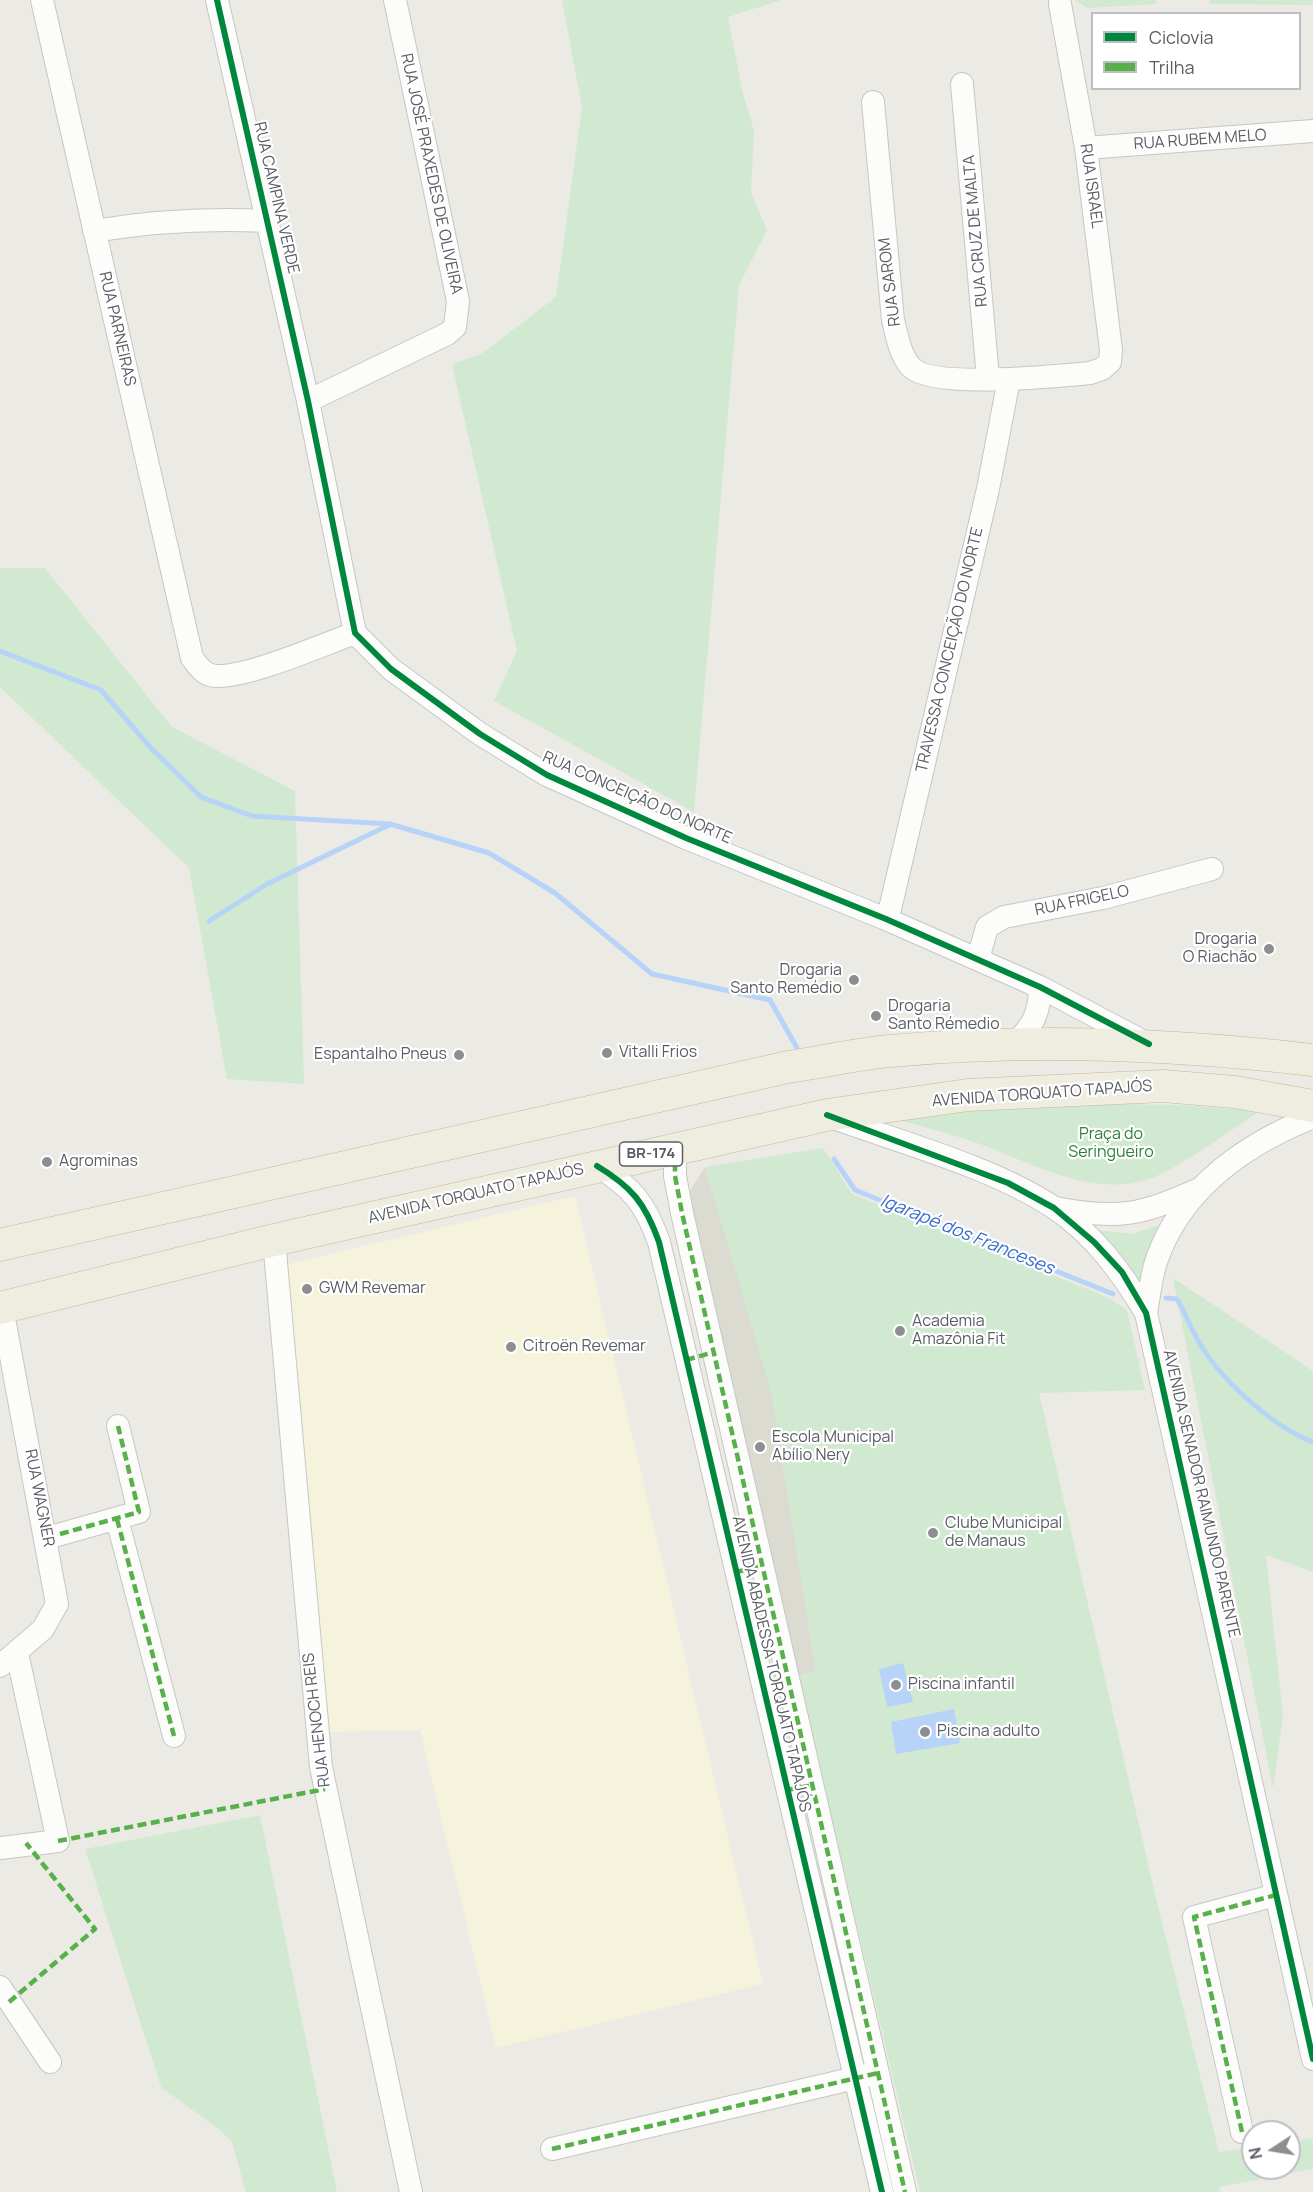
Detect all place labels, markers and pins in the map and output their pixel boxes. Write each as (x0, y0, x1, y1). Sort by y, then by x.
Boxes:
place label: Drogaria O Riachão (1183, 930, 1257, 968)
marker: Drogaria O Riachão (1262, 942, 1276, 956)
place label: Drogaria Santo Remédio (730, 961, 842, 999)
marker: Drogaria Santo Remédio (847, 973, 861, 987)
place label: Drogaria Santo Rémedio (888, 997, 1000, 1035)
marker: Drogaria Santo Rémedio (869, 1009, 883, 1023)
place label: Vitalli Frios (619, 1043, 697, 1063)
place label: Espantalho Pneus (314, 1045, 447, 1065)
marker: Vitalli Frios (600, 1046, 614, 1060)
marker: Espantalho Pneus (452, 1048, 466, 1062)
place label: Agrominas (59, 1152, 138, 1172)
marker: Agrominas (40, 1155, 54, 1169)
place label: GWM Revemar (319, 1279, 426, 1299)
marker: GWM Revemar (300, 1282, 314, 1296)
place label: Academia Amazônia Fit (912, 1312, 1005, 1350)
marker: Academia Amazônia Fit (893, 1324, 907, 1338)
place label: Citroën Revemar (523, 1337, 646, 1357)
marker: Citroën Revemar (504, 1340, 518, 1354)
place label: Escola Municipal Abílio Nery (772, 1428, 894, 1466)
marker: Escola Municipal Abílio Nery (753, 1440, 767, 1454)
place label: Clube Municipal de Manaus (945, 1514, 1062, 1552)
marker: Clube Municipal de Manaus (926, 1526, 940, 1540)
place label: Piscina infantil (908, 1675, 1015, 1695)
marker: Piscina infantil (889, 1678, 903, 1692)
place label: Piscina adulto (937, 1722, 1040, 1742)
marker: Piscina adulto (918, 1725, 932, 1739)

